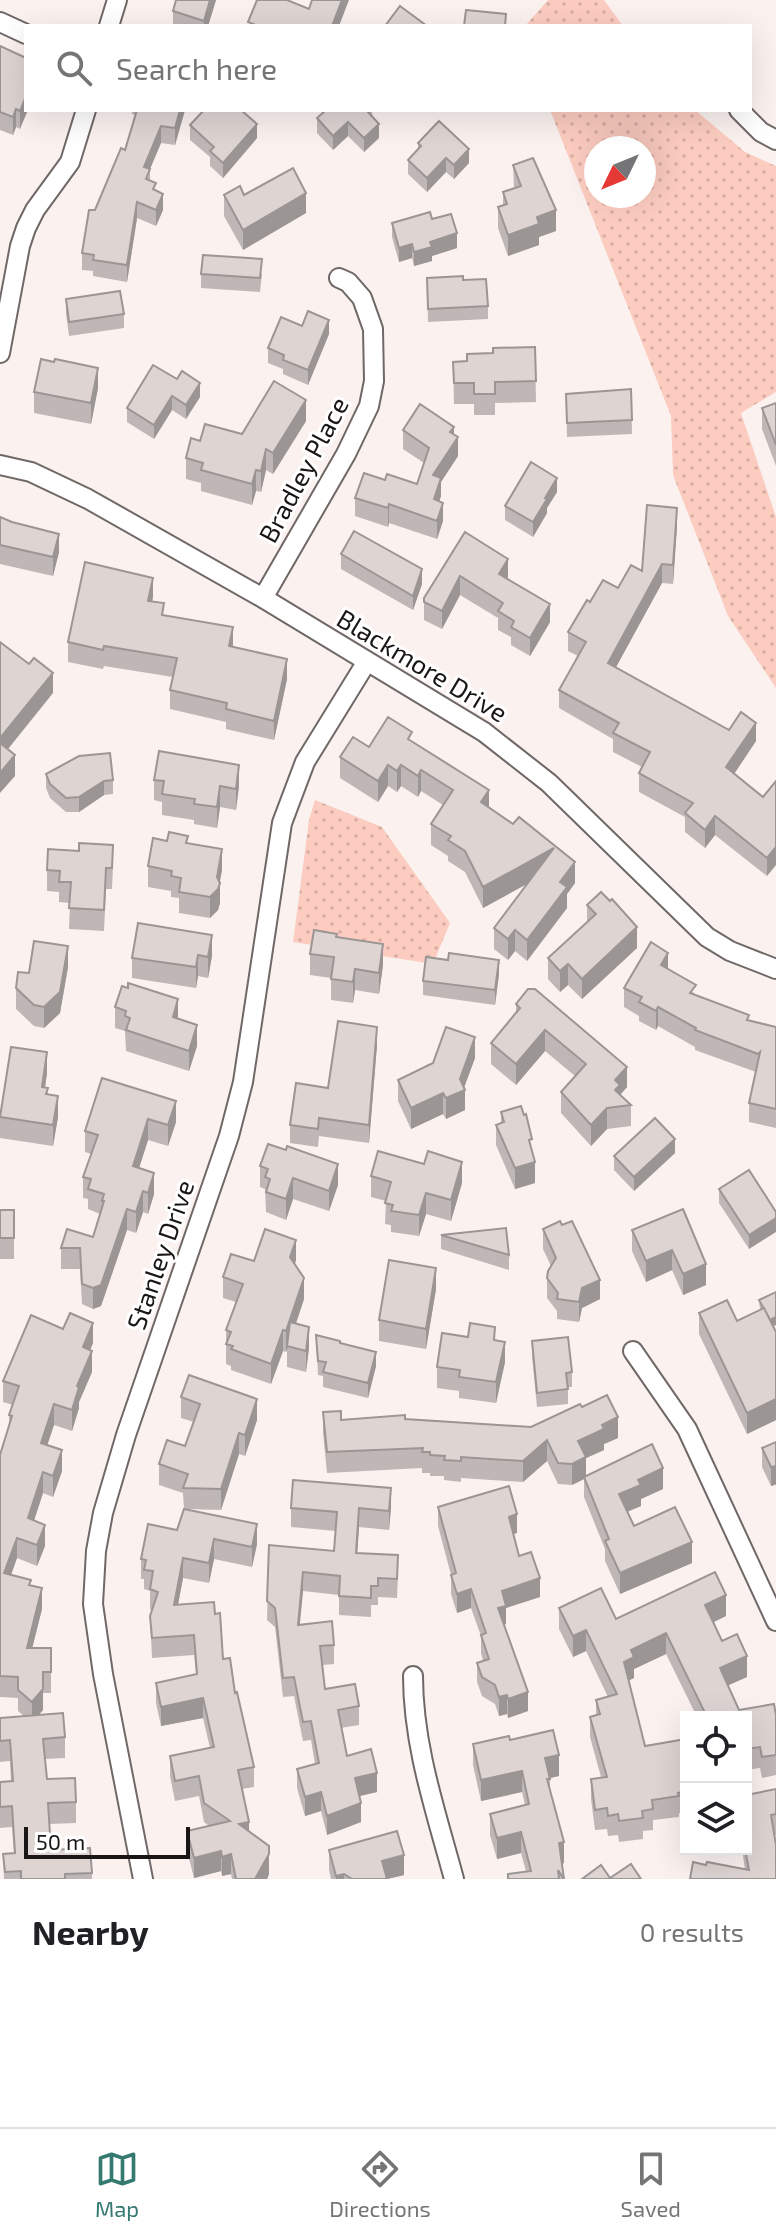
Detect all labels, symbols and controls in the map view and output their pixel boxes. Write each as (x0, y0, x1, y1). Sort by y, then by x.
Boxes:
search box (24, 24, 752, 112)
icon: search (52, 46, 96, 90)
text: Search here (116, 50, 277, 86)
north arrow (584, 136, 656, 208)
street label: Bradley Place (251, 391, 354, 547)
street label: Blackmore Drive (332, 602, 514, 728)
street label: Stanley Drive (120, 1176, 200, 1333)
map controls (680, 1711, 752, 1855)
button: locate (680, 1711, 752, 1783)
button: layers (680, 1783, 752, 1855)
scale bar (24, 1823, 190, 1859)
text: 50 m (36, 1828, 85, 1854)
text: Nearby (32, 1911, 149, 1952)
text: 0 results (640, 1916, 744, 1947)
tab: Map (95, 2147, 139, 2221)
tab: Directions (329, 2147, 431, 2221)
tab: Saved (621, 2147, 681, 2221)

